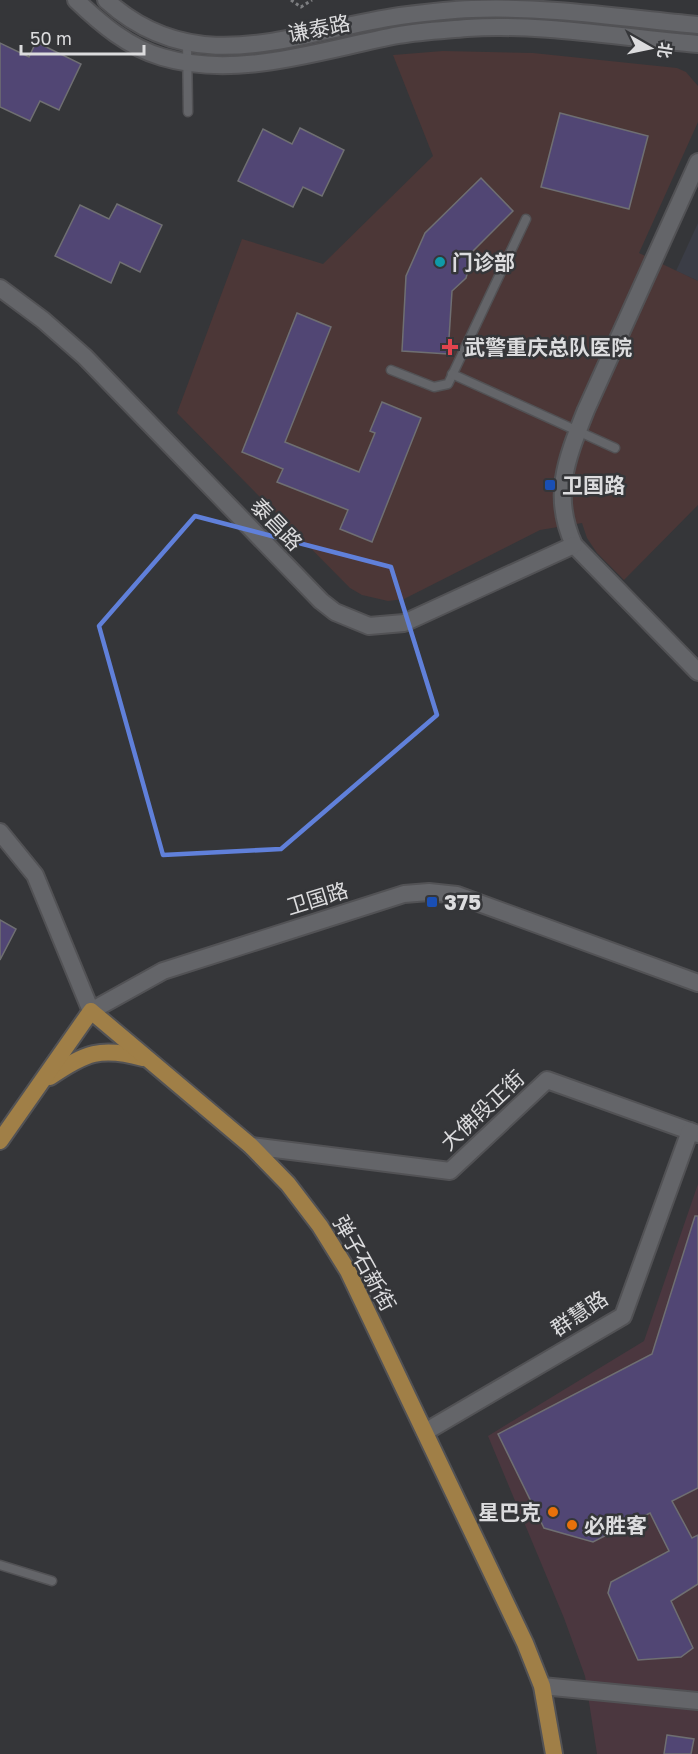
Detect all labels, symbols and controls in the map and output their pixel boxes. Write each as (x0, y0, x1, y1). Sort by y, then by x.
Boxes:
street label: 谦泰路 (286, 9, 352, 47)
scale bar (21, 18, 144, 56)
north arrow (620, 18, 680, 78)
text: 50 m (30, 27, 72, 49)
text: 北 (654, 41, 676, 60)
place label: 门诊部 (452, 249, 515, 275)
marker: 门诊部 (433, 255, 447, 269)
place label: 武警重庆总队医院 (464, 334, 632, 360)
marker: 武警重庆总队医院 (441, 338, 459, 356)
place label: 卫国路 (562, 472, 625, 498)
marker: 卫国路 (543, 478, 557, 492)
street label: 泰昌路 (246, 492, 308, 556)
street label: 卫国路 (283, 876, 351, 920)
place label: 375 (444, 889, 481, 915)
marker: 375 (425, 895, 439, 909)
street label: 大佛段正街 (435, 1065, 529, 1155)
street label: 弹子石新街 (328, 1211, 402, 1315)
street label: 群慧路 (546, 1285, 612, 1341)
place label: 星巴克 (478, 1499, 541, 1525)
marker: 星巴克 (546, 1505, 560, 1519)
place label: 必胜客 (584, 1512, 647, 1538)
marker: 必胜客 (565, 1518, 579, 1532)

